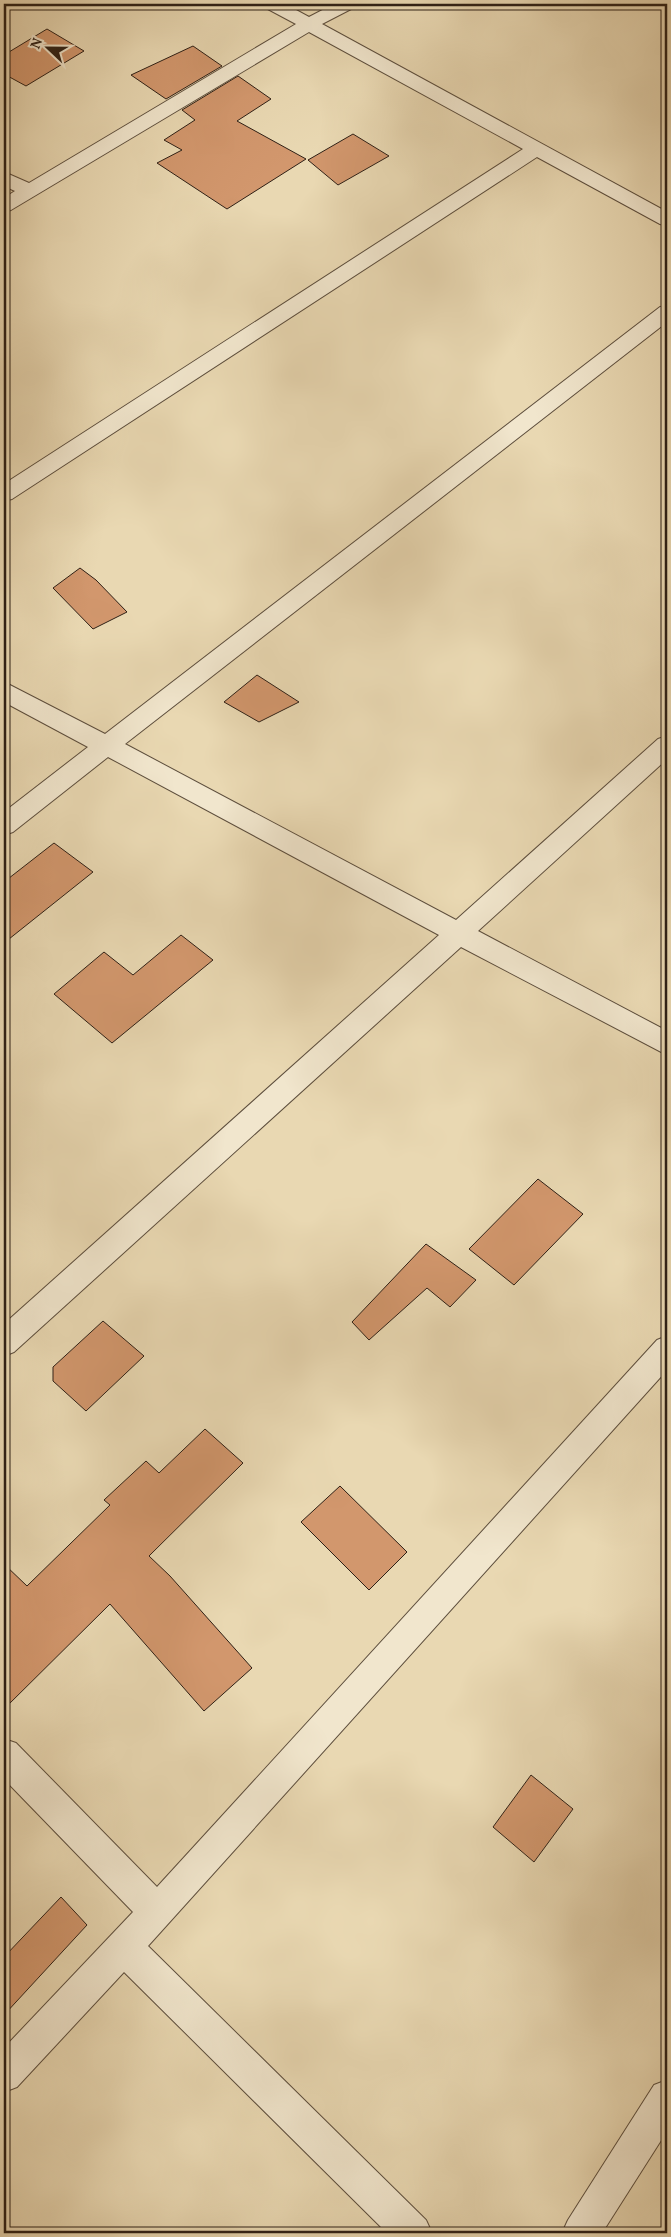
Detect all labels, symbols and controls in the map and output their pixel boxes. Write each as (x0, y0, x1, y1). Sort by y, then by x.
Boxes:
north arrow (22, 22, 72, 72)
text: N (27, 35, 48, 52)

